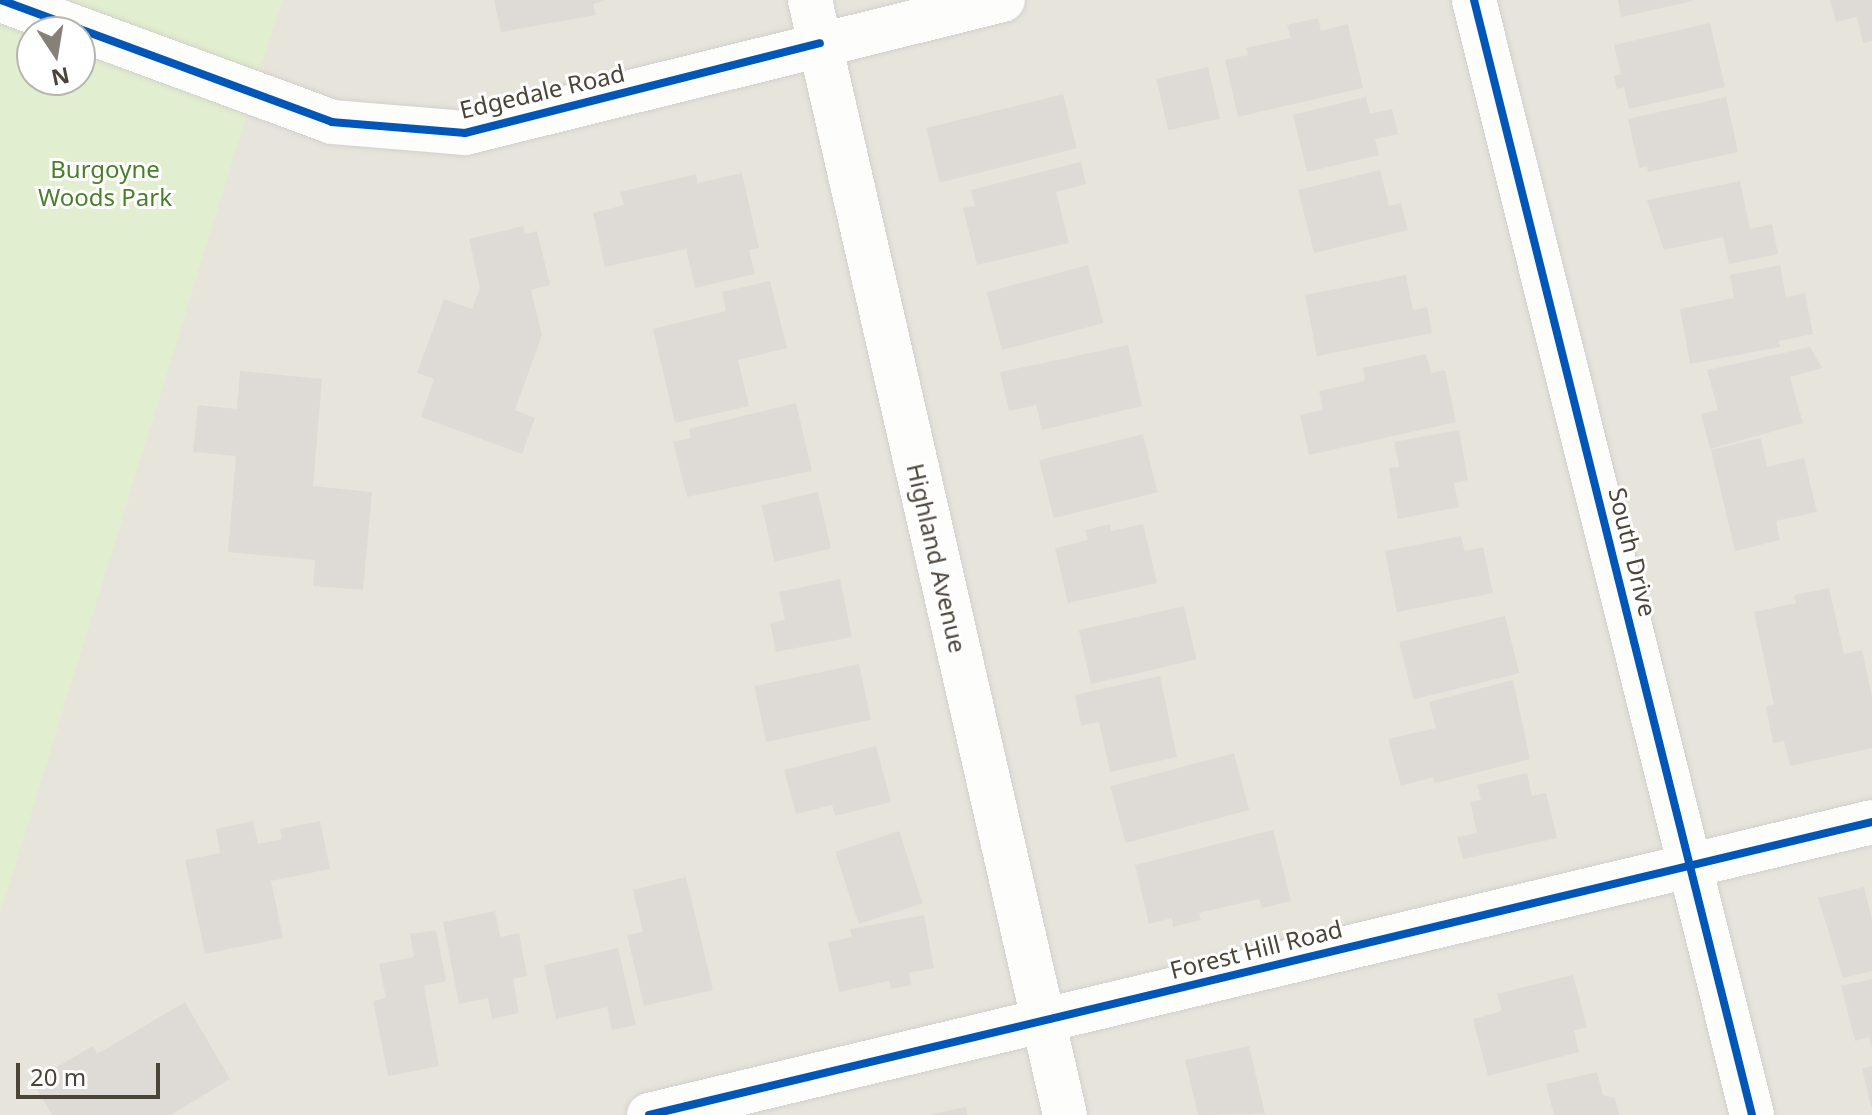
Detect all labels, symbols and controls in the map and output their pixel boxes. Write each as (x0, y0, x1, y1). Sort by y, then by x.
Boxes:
north arrow (16, 16, 96, 96)
street label: Edgedale Road (457, 58, 627, 124)
text: N (49, 61, 72, 94)
park label: Burgoyne Woods Park (38, 155, 172, 211)
street label: Highland Avenue (901, 461, 973, 655)
street label: South Drive (1603, 485, 1663, 619)
street label: Forest Hill Road (1167, 914, 1345, 984)
scale bar (20, 1047, 164, 1097)
text: 20 m (30, 1060, 86, 1093)

